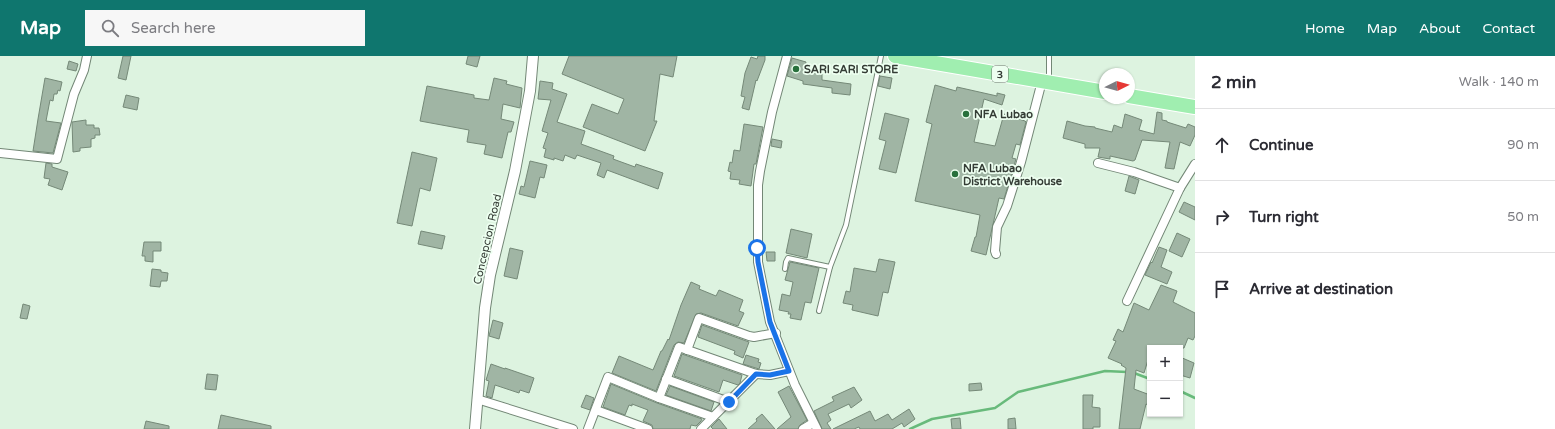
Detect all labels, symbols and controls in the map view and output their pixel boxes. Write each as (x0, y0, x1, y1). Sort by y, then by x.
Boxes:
search box (85, 10, 365, 46)
text: Map (20, 17, 61, 39)
icon: search (99, 17, 121, 39)
text: Search here (131, 19, 215, 37)
text: Home (1305, 20, 1345, 37)
text: Map (1367, 20, 1397, 37)
text: About (1419, 20, 1461, 37)
text: Contact (1483, 20, 1535, 37)
place label: SARI SARI STORE (804, 63, 898, 76)
marker: SARI SARI STORE (791, 64, 801, 74)
road number: 3 (992, 66, 1008, 82)
north arrow (1099, 68, 1135, 104)
text: 2 min (1211, 72, 1256, 93)
text: Walk · 140 m (1459, 74, 1539, 90)
place label: NFA Lubao (974, 108, 1033, 121)
marker: NFA Lubao (961, 109, 971, 119)
icon: ahead (1211, 134, 1233, 156)
text: Continue (1249, 136, 1313, 154)
text: 90 m (1507, 137, 1539, 153)
place label: NFA Lubao District Warehouse (963, 162, 1063, 188)
marker: NFA Lubao District Warehouse (950, 169, 960, 179)
street label: Concepcion Road (471, 193, 504, 286)
icon: right (1211, 206, 1233, 228)
text: Turn right (1249, 208, 1319, 226)
text: 50 m (1507, 209, 1539, 225)
route start (748, 239, 766, 257)
icon: arrive (1211, 278, 1233, 300)
text: Arrive at destination (1249, 280, 1393, 298)
map controls (1147, 345, 1183, 417)
button: + (1147, 345, 1183, 381)
button: − (1147, 381, 1183, 417)
route end (720, 393, 738, 411)

